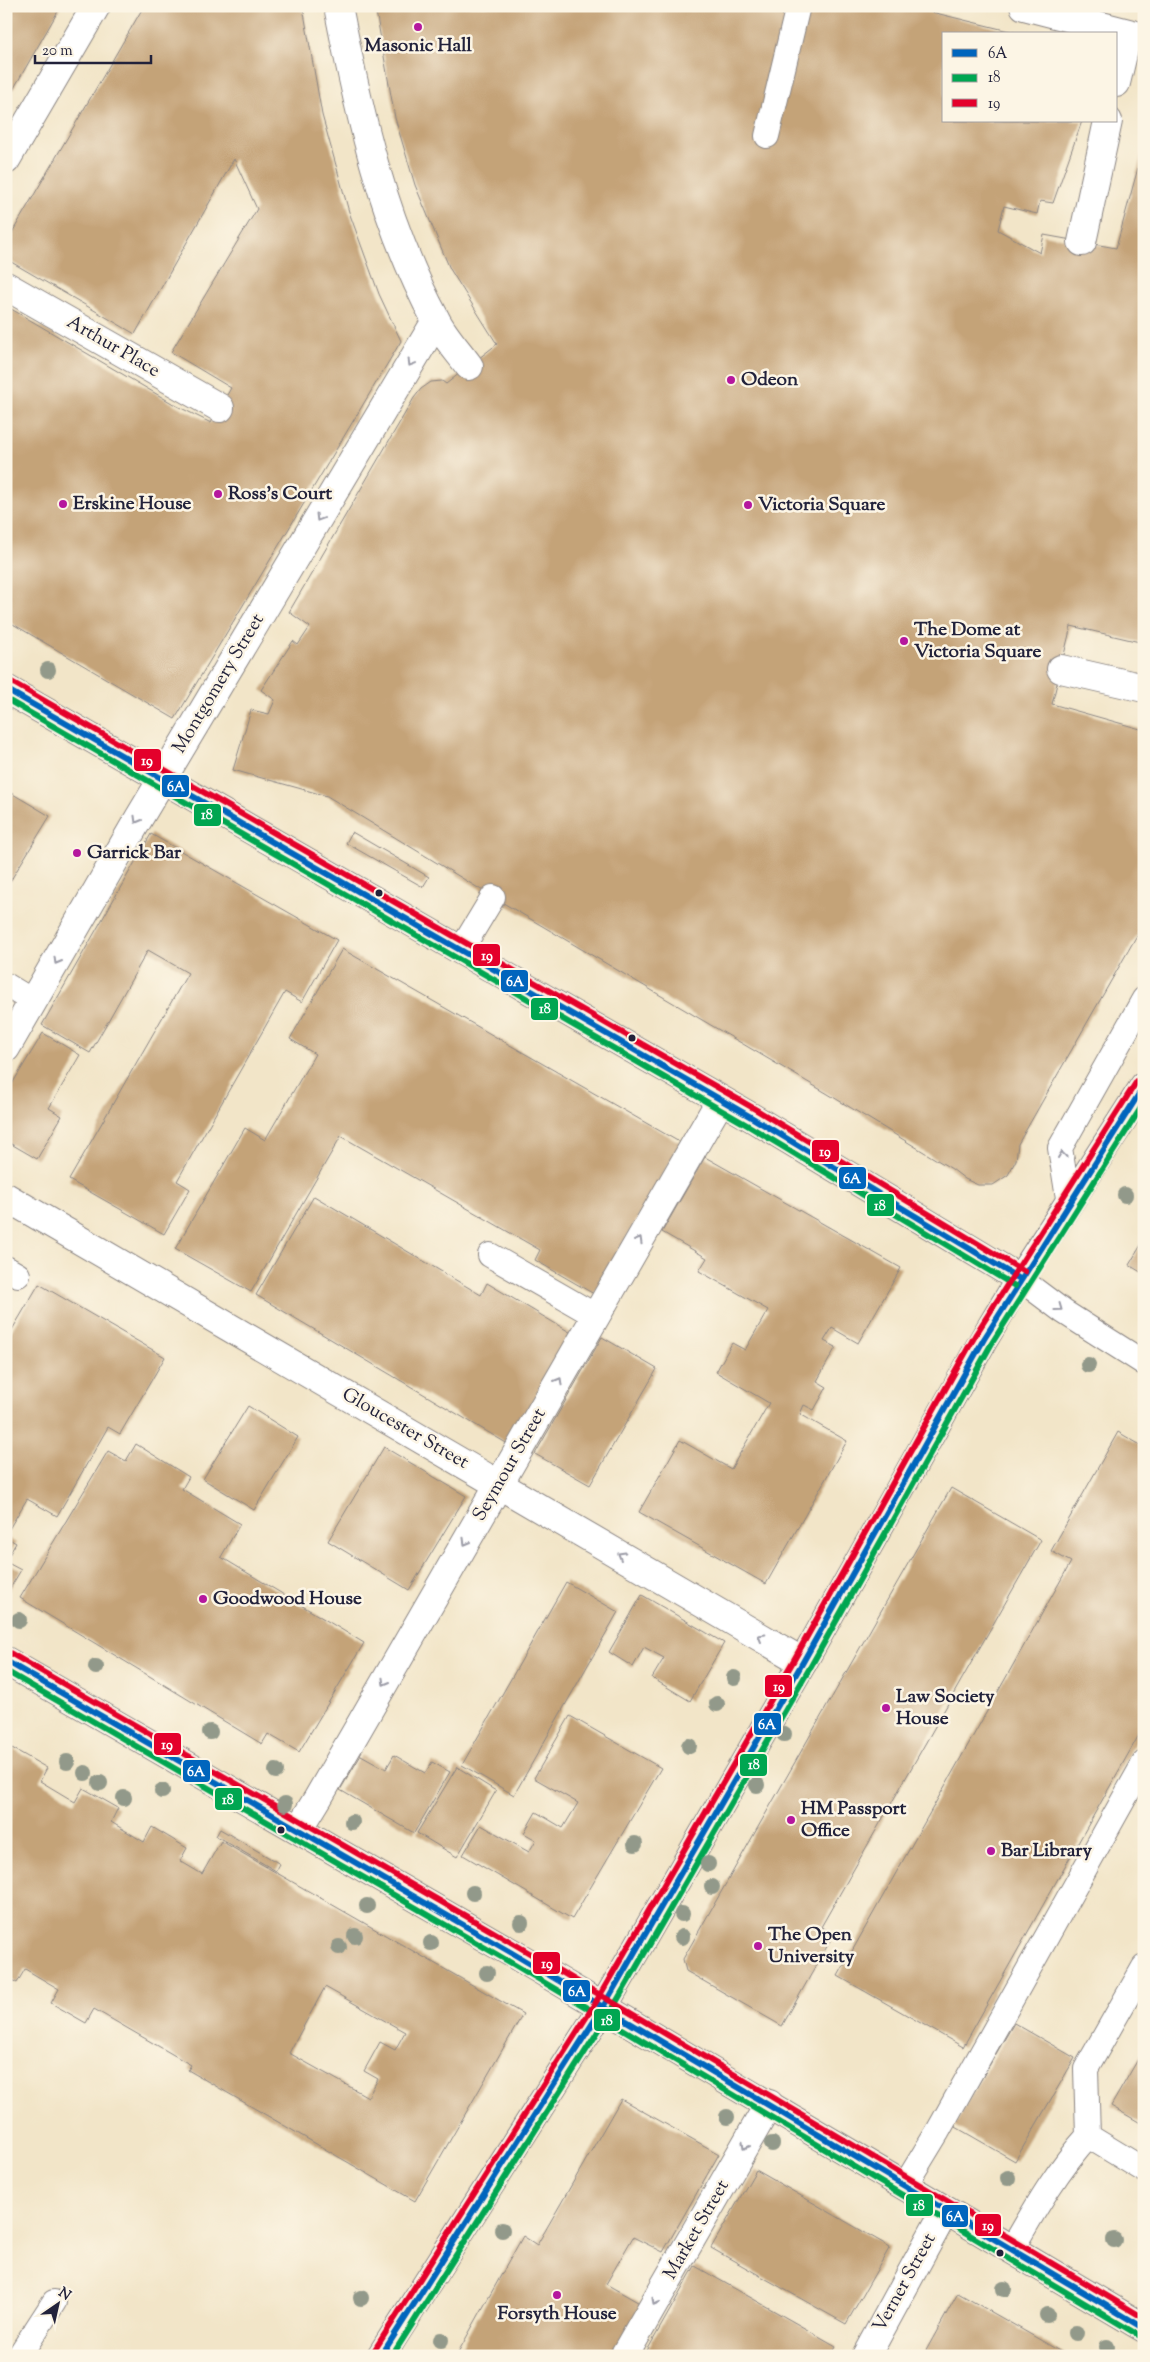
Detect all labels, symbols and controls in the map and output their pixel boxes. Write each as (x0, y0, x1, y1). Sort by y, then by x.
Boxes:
marker: Masonic Hall (412, 21, 424, 33)
scale bar (35, 32, 151, 64)
legend (942, 32, 1118, 122)
place label: Masonic Hall (364, 33, 473, 60)
text: 20 m (42, 41, 73, 62)
text: 6A (988, 44, 1007, 65)
text: 18 (988, 68, 1001, 89)
text: 19 (988, 94, 1000, 115)
street label: Arthur Place (61, 309, 165, 385)
one-way arrow (408, 358, 418, 367)
place label: Odeon (741, 367, 799, 394)
marker: Odeon (725, 374, 737, 386)
place label: Ross's Court (228, 481, 333, 508)
marker: Ross's Court (212, 488, 224, 500)
place label: Erskine House (73, 491, 192, 518)
place label: Victoria Square (758, 492, 886, 519)
marker: Erskine House (57, 498, 69, 510)
marker: Victoria Square (742, 499, 754, 511)
one-way arrow (315, 512, 325, 521)
street label: Montgomery Street (167, 609, 272, 759)
place label: The Dome at Victoria Square (914, 617, 1042, 666)
marker: The Dome at Victoria Square (898, 635, 910, 647)
line badge: 19 (133, 748, 162, 772)
text: 19 (141, 752, 153, 772)
line badge: 6A (161, 774, 190, 798)
text: 6A (167, 778, 186, 798)
line badge: 18 (193, 803, 222, 827)
text: 18 (201, 806, 213, 826)
one-way arrow (134, 814, 144, 823)
place label: Garrick Bar (87, 840, 182, 867)
marker: Garrick Bar (71, 847, 83, 859)
unlabelled marker (374, 888, 384, 898)
line badge: 19 (472, 943, 501, 967)
text: 19 (481, 947, 493, 967)
one-way arrow (53, 956, 63, 965)
line badge: 6A (500, 969, 529, 993)
text: 6A (506, 973, 525, 993)
line badge: 18 (530, 997, 559, 1021)
text: 18 (539, 1000, 551, 1020)
unlabelled marker (627, 1033, 637, 1043)
line badge: 19 (811, 1139, 840, 1163)
text: 19 (819, 1143, 831, 1163)
one-way arrow (1057, 1151, 1068, 1159)
line badge: 6A (838, 1166, 867, 1190)
text: 6A (843, 1170, 862, 1190)
line badge: 18 (866, 1193, 895, 1217)
text: 18 (874, 1197, 886, 1217)
one-way arrow (633, 1237, 643, 1246)
one-way arrow (1053, 1303, 1062, 1311)
one-way arrow (552, 1378, 562, 1387)
street label: Gloucester Street (337, 1382, 474, 1477)
street label: Seymour Street (467, 1403, 554, 1527)
one-way arrow (463, 1536, 473, 1545)
one-way arrow (617, 1552, 626, 1562)
place label: Goodwood House (213, 1586, 362, 1613)
marker: Goodwood House (197, 1593, 209, 1605)
one-way arrow (757, 1634, 766, 1644)
line badge: 19 (764, 1674, 793, 1698)
one-way arrow (381, 1677, 391, 1686)
text: 19 (773, 1678, 785, 1698)
place label: Law Society House (896, 1684, 995, 1733)
marker: Law Society House (880, 1702, 892, 1714)
line badge: 6A (753, 1712, 782, 1736)
text: 6A (758, 1716, 777, 1736)
line badge: 19 (153, 1732, 182, 1756)
text: 19 (161, 1736, 173, 1756)
line badge: 18 (739, 1753, 768, 1777)
text: 18 (748, 1756, 760, 1776)
line badge: 6A (182, 1759, 211, 1783)
text: 6A (187, 1763, 206, 1783)
line badge: 18 (214, 1787, 243, 1811)
text: 18 (222, 1791, 234, 1811)
place label: HM Passport Office (801, 1796, 907, 1845)
marker: HM Passport Office (785, 1814, 797, 1826)
unlabelled marker (276, 1825, 286, 1835)
place label: Bar Library (1001, 1838, 1092, 1865)
marker: Bar Library (985, 1845, 997, 1857)
place label: The Open University (768, 1922, 855, 1971)
marker: The Open University (752, 1940, 764, 1952)
line badge: 19 (532, 1951, 561, 1975)
text: 19 (541, 1955, 553, 1975)
line badge: 6A (562, 1979, 591, 2003)
text: 6A (568, 1983, 587, 2003)
line badge: 18 (593, 2008, 621, 2032)
text: 18 (601, 2012, 613, 2032)
one-way arrow (741, 2141, 751, 2150)
street label: Market Street (657, 2175, 737, 2285)
line badge: 18 (905, 2193, 934, 2217)
text: 18 (913, 2197, 925, 2217)
line badge: 6A (941, 2204, 969, 2228)
text: 6A (946, 2208, 965, 2228)
line badge: 19 (974, 2213, 1002, 2237)
text: 19 (982, 2217, 994, 2237)
street label: Verner Street (867, 2228, 944, 2337)
unlabelled marker (995, 2248, 1005, 2258)
north arrow (32, 2280, 82, 2330)
text: N (54, 2283, 74, 2306)
marker: Forsyth House (551, 2289, 563, 2301)
one-way arrow (651, 2297, 661, 2306)
place label: Forsyth House (497, 2301, 617, 2328)

